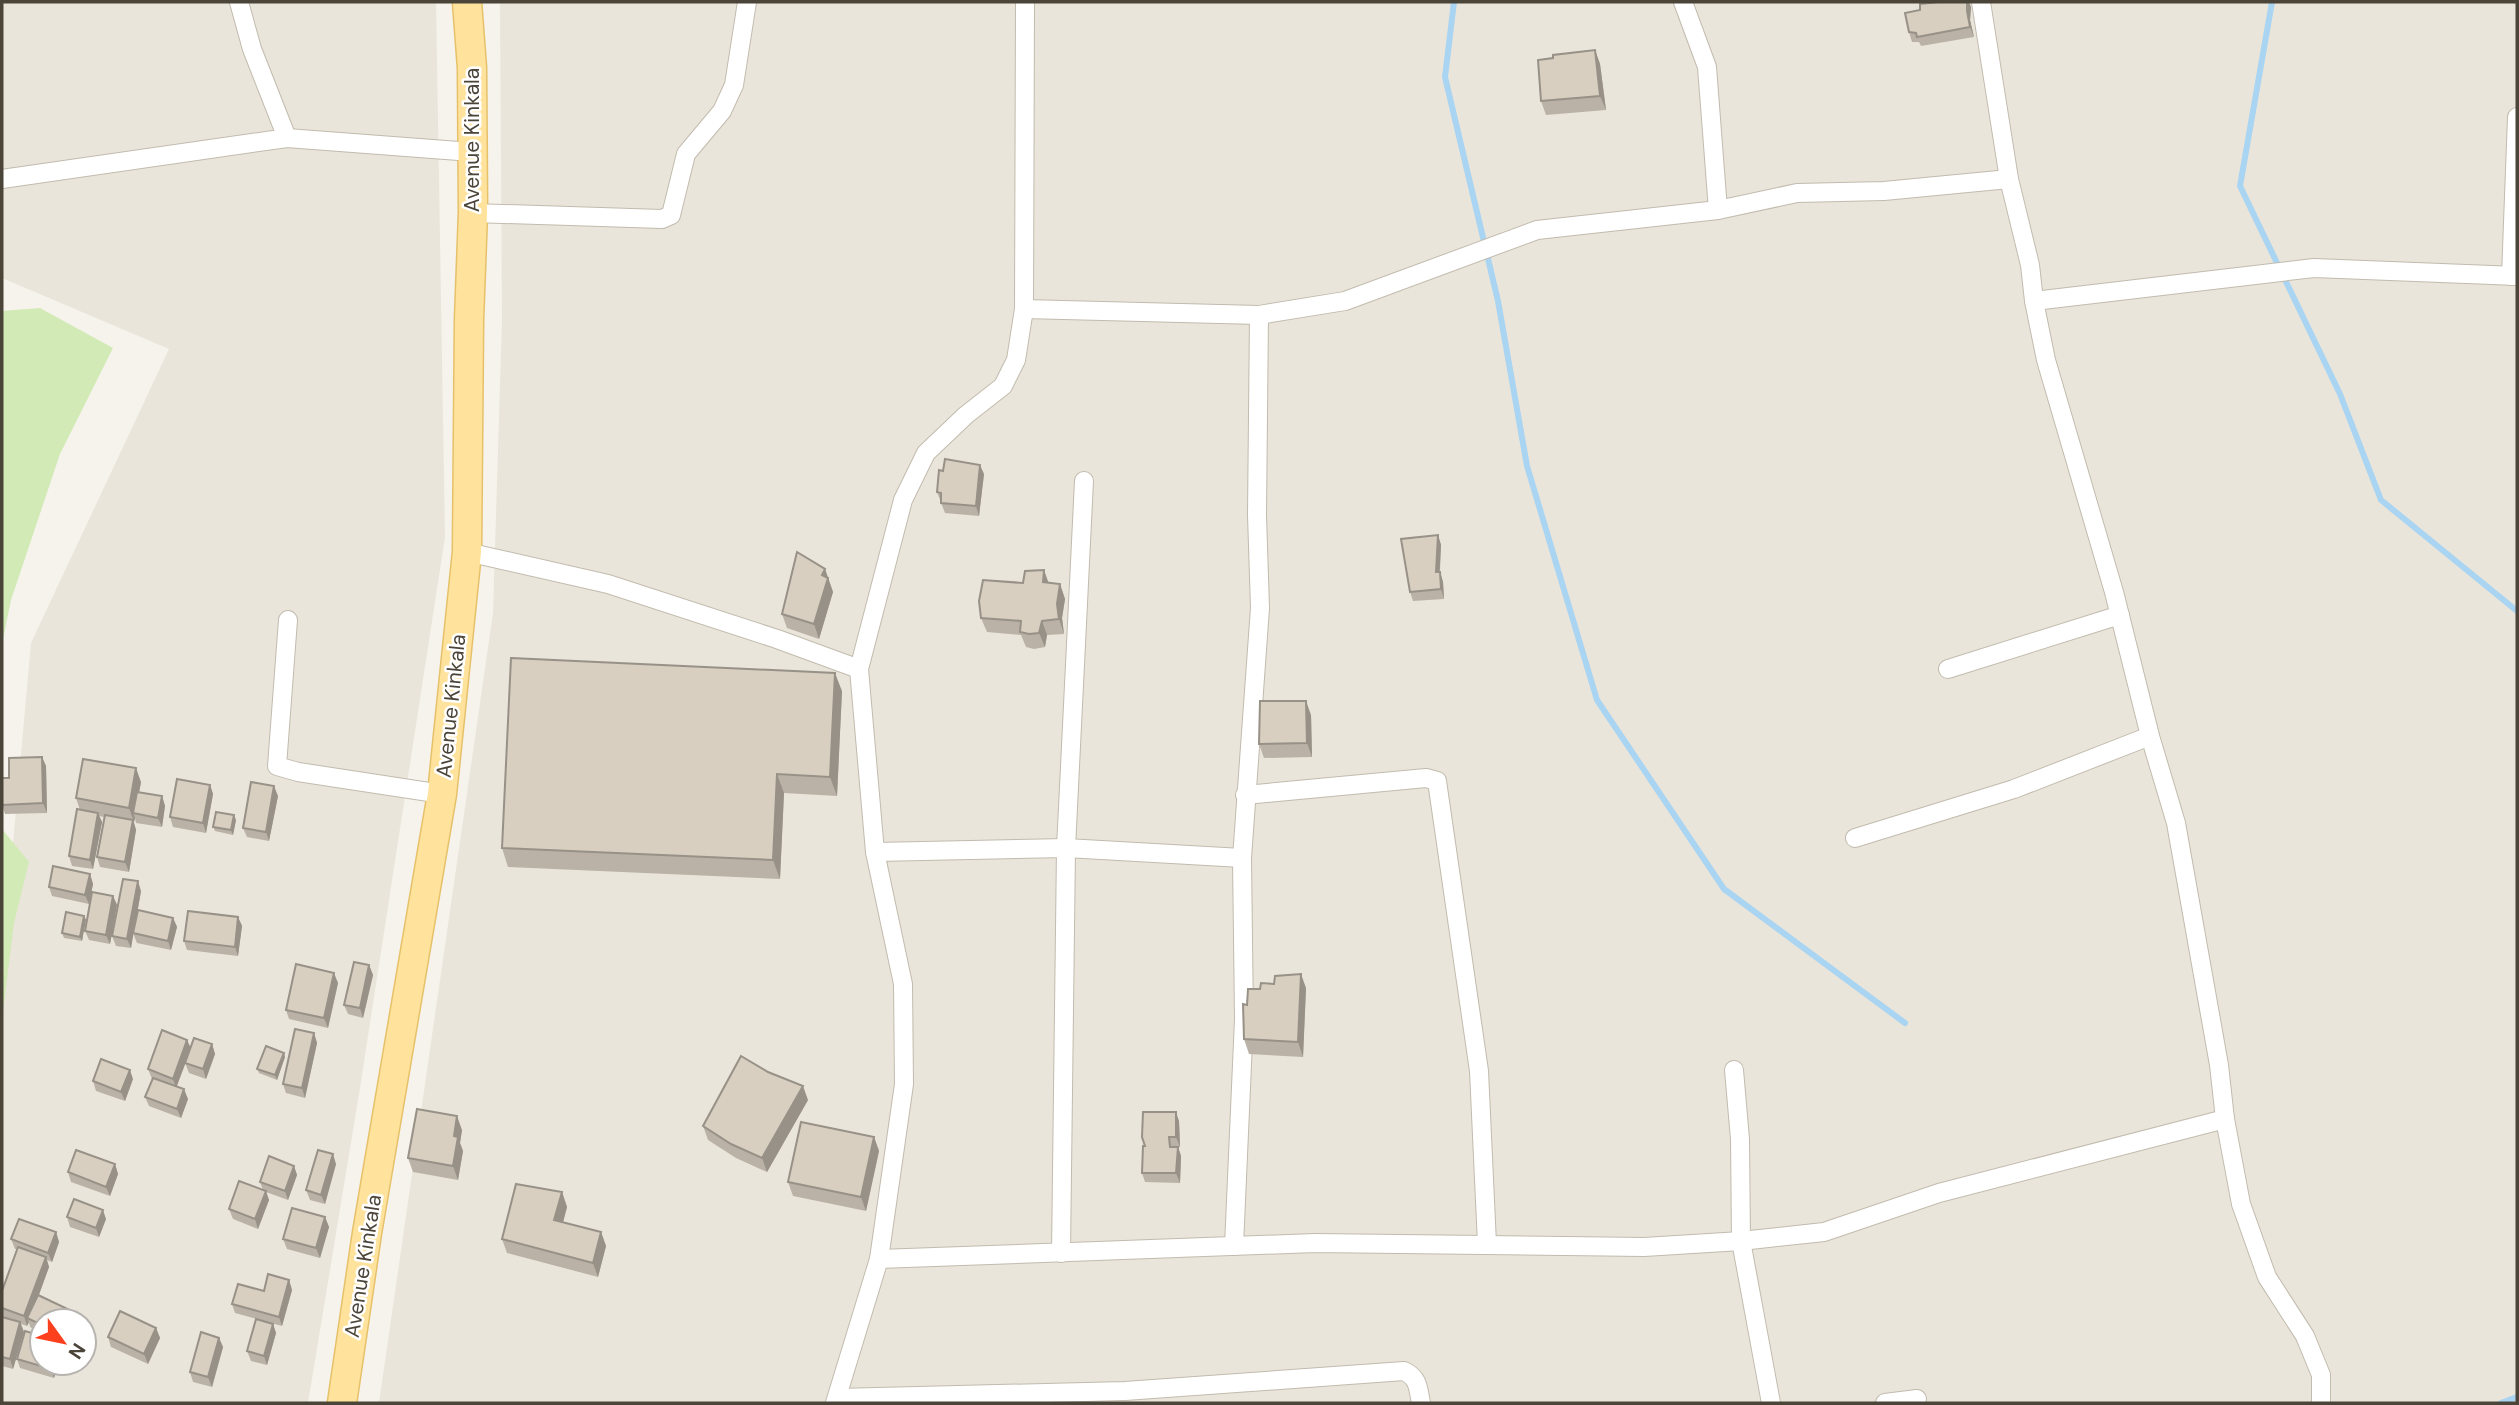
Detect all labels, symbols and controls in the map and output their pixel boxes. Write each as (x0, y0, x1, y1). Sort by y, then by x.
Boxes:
street label: Avenue Kinkala (458, 68, 486, 212)
street label: Avenue Kinkala (430, 633, 472, 779)
street label: Avenue Kinkala (338, 1193, 388, 1339)
north arrow (28, 1307, 98, 1377)
text: N (63, 1338, 91, 1364)

